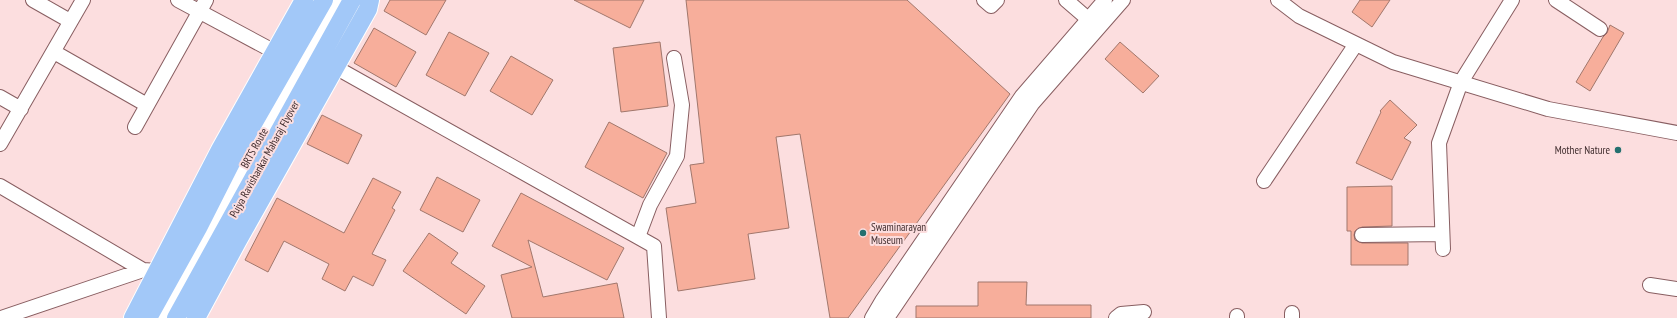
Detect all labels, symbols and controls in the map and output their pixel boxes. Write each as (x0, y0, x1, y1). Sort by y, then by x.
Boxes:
street label: Pujya Ravishankar Maharaj Flyover (226, 98, 302, 220)
street label: BRTS Route (237, 125, 271, 171)
place label: Mother Nature (1555, 143, 1610, 157)
marker: Mother Nature (1613, 145, 1623, 155)
place label: Swaminarayan Museum (871, 220, 926, 247)
marker: Swaminarayan Museum (858, 228, 868, 238)

